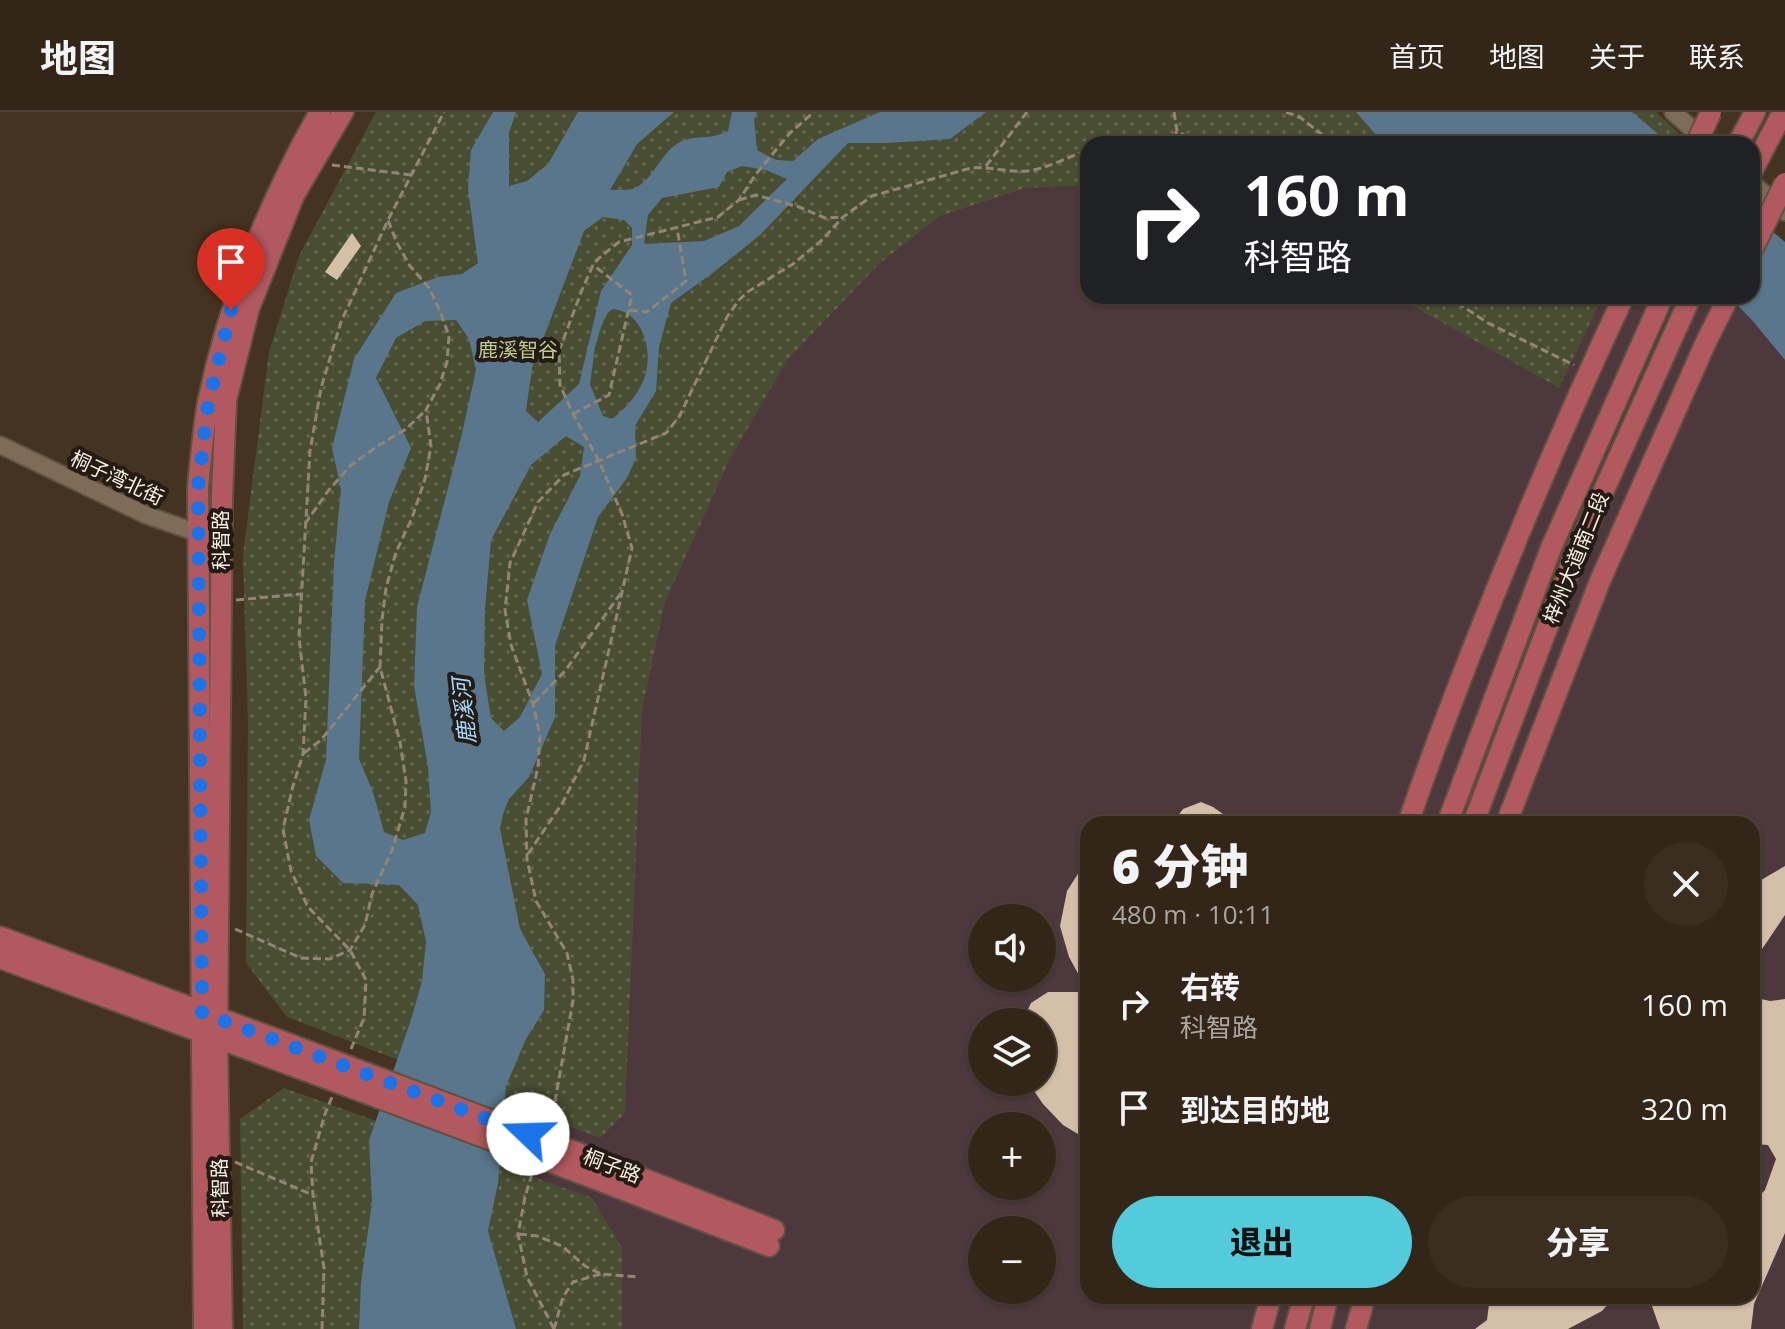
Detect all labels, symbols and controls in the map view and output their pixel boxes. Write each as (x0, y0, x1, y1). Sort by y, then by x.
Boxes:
text: 地图 (40, 31, 116, 83)
text: 首页 (1389, 37, 1445, 75)
text: 地图 (1489, 37, 1545, 75)
text: 关于 (1589, 37, 1645, 75)
text: 联系 (1689, 37, 1745, 75)
text: 160 m (1244, 156, 1410, 232)
icon: right (1112, 168, 1216, 272)
pin (197, 228, 265, 310)
text: 科智路 (1244, 232, 1352, 281)
icon: arrive (209, 240, 253, 284)
park label: 鹿溪智谷 (478, 336, 558, 363)
street label: 桐子湾北街 (66, 444, 168, 511)
street label: 梓州大道南二段 (1537, 488, 1614, 628)
street label: 科智路 (207, 510, 234, 570)
water label: 鹿溪河 (444, 673, 481, 745)
text: 6 分钟 (1112, 833, 1249, 898)
button: close (1644, 842, 1728, 926)
text: 480 m · 10:11 (1112, 896, 1274, 932)
map controls (968, 904, 1056, 1304)
button: sound (968, 904, 1056, 992)
text: 右转 (1180, 966, 1240, 1007)
icon: right (1112, 982, 1156, 1026)
text: 160 m (1641, 984, 1728, 1025)
button: layers (968, 1008, 1056, 1096)
text: 科智路 (1180, 1009, 1258, 1045)
icon: arrive (1112, 1086, 1156, 1130)
text: 320 m (1641, 1088, 1728, 1129)
text: 到达目的地 (1180, 1089, 1330, 1130)
position arrow (486, 1092, 570, 1176)
button: + (968, 1112, 1056, 1200)
street label: 桐子路 (579, 1142, 645, 1189)
street label: 科智路 (205, 1158, 234, 1218)
button: 退出 (1112, 1196, 1412, 1288)
button: 分享 (1428, 1196, 1728, 1288)
button: − (968, 1216, 1056, 1304)

